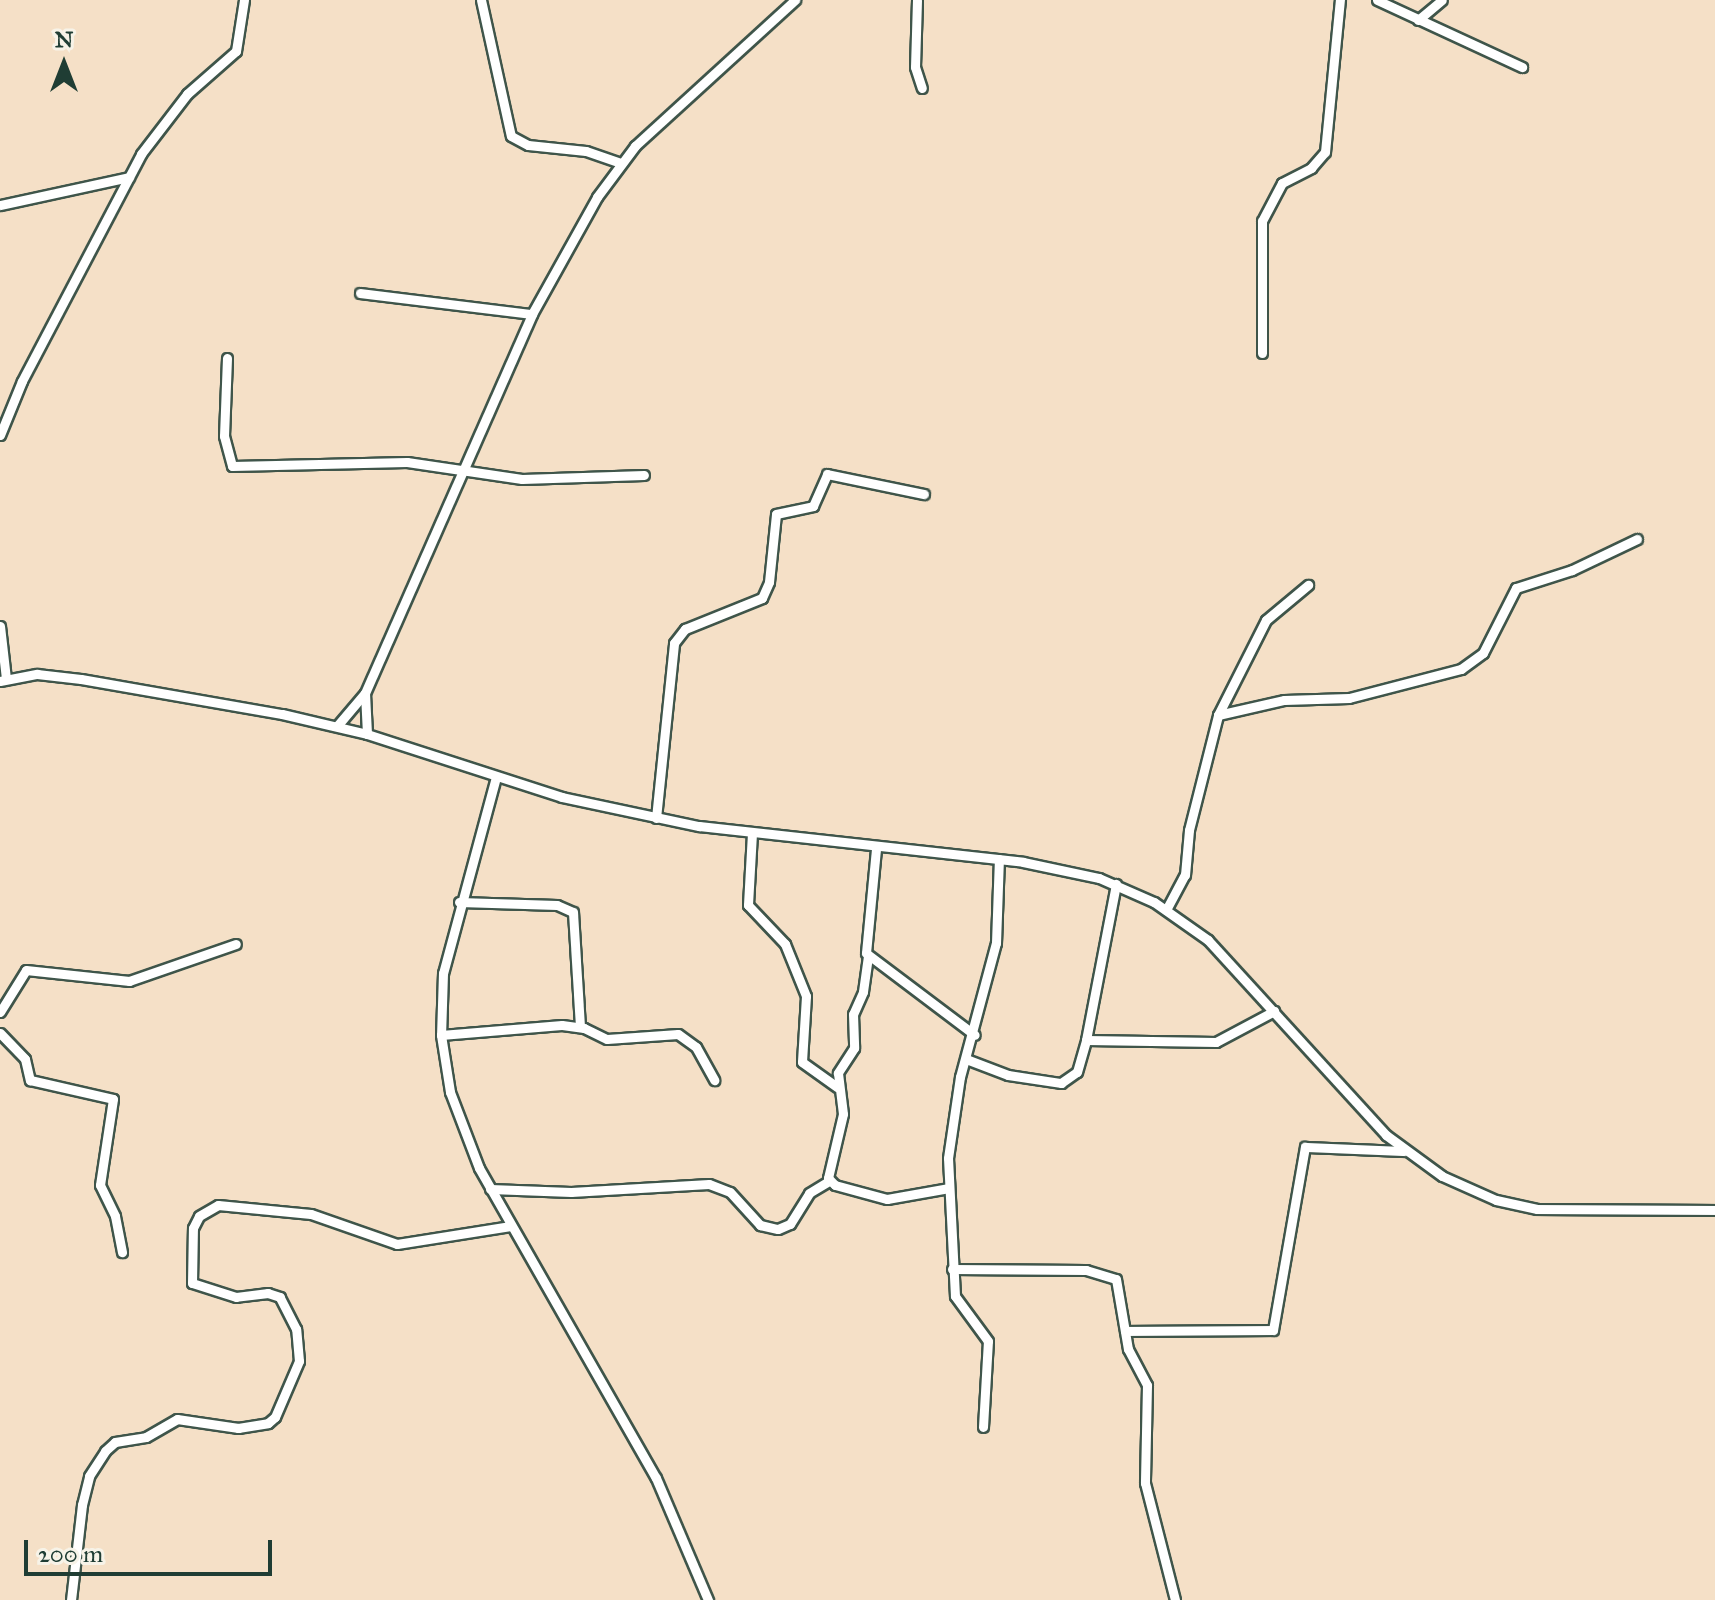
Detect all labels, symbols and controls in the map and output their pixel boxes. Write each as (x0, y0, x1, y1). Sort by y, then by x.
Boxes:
north arrow (24, 24, 104, 104)
text: N (55, 26, 73, 53)
scale bar (28, 1524, 276, 1574)
text: 200 m (38, 1539, 103, 1569)

